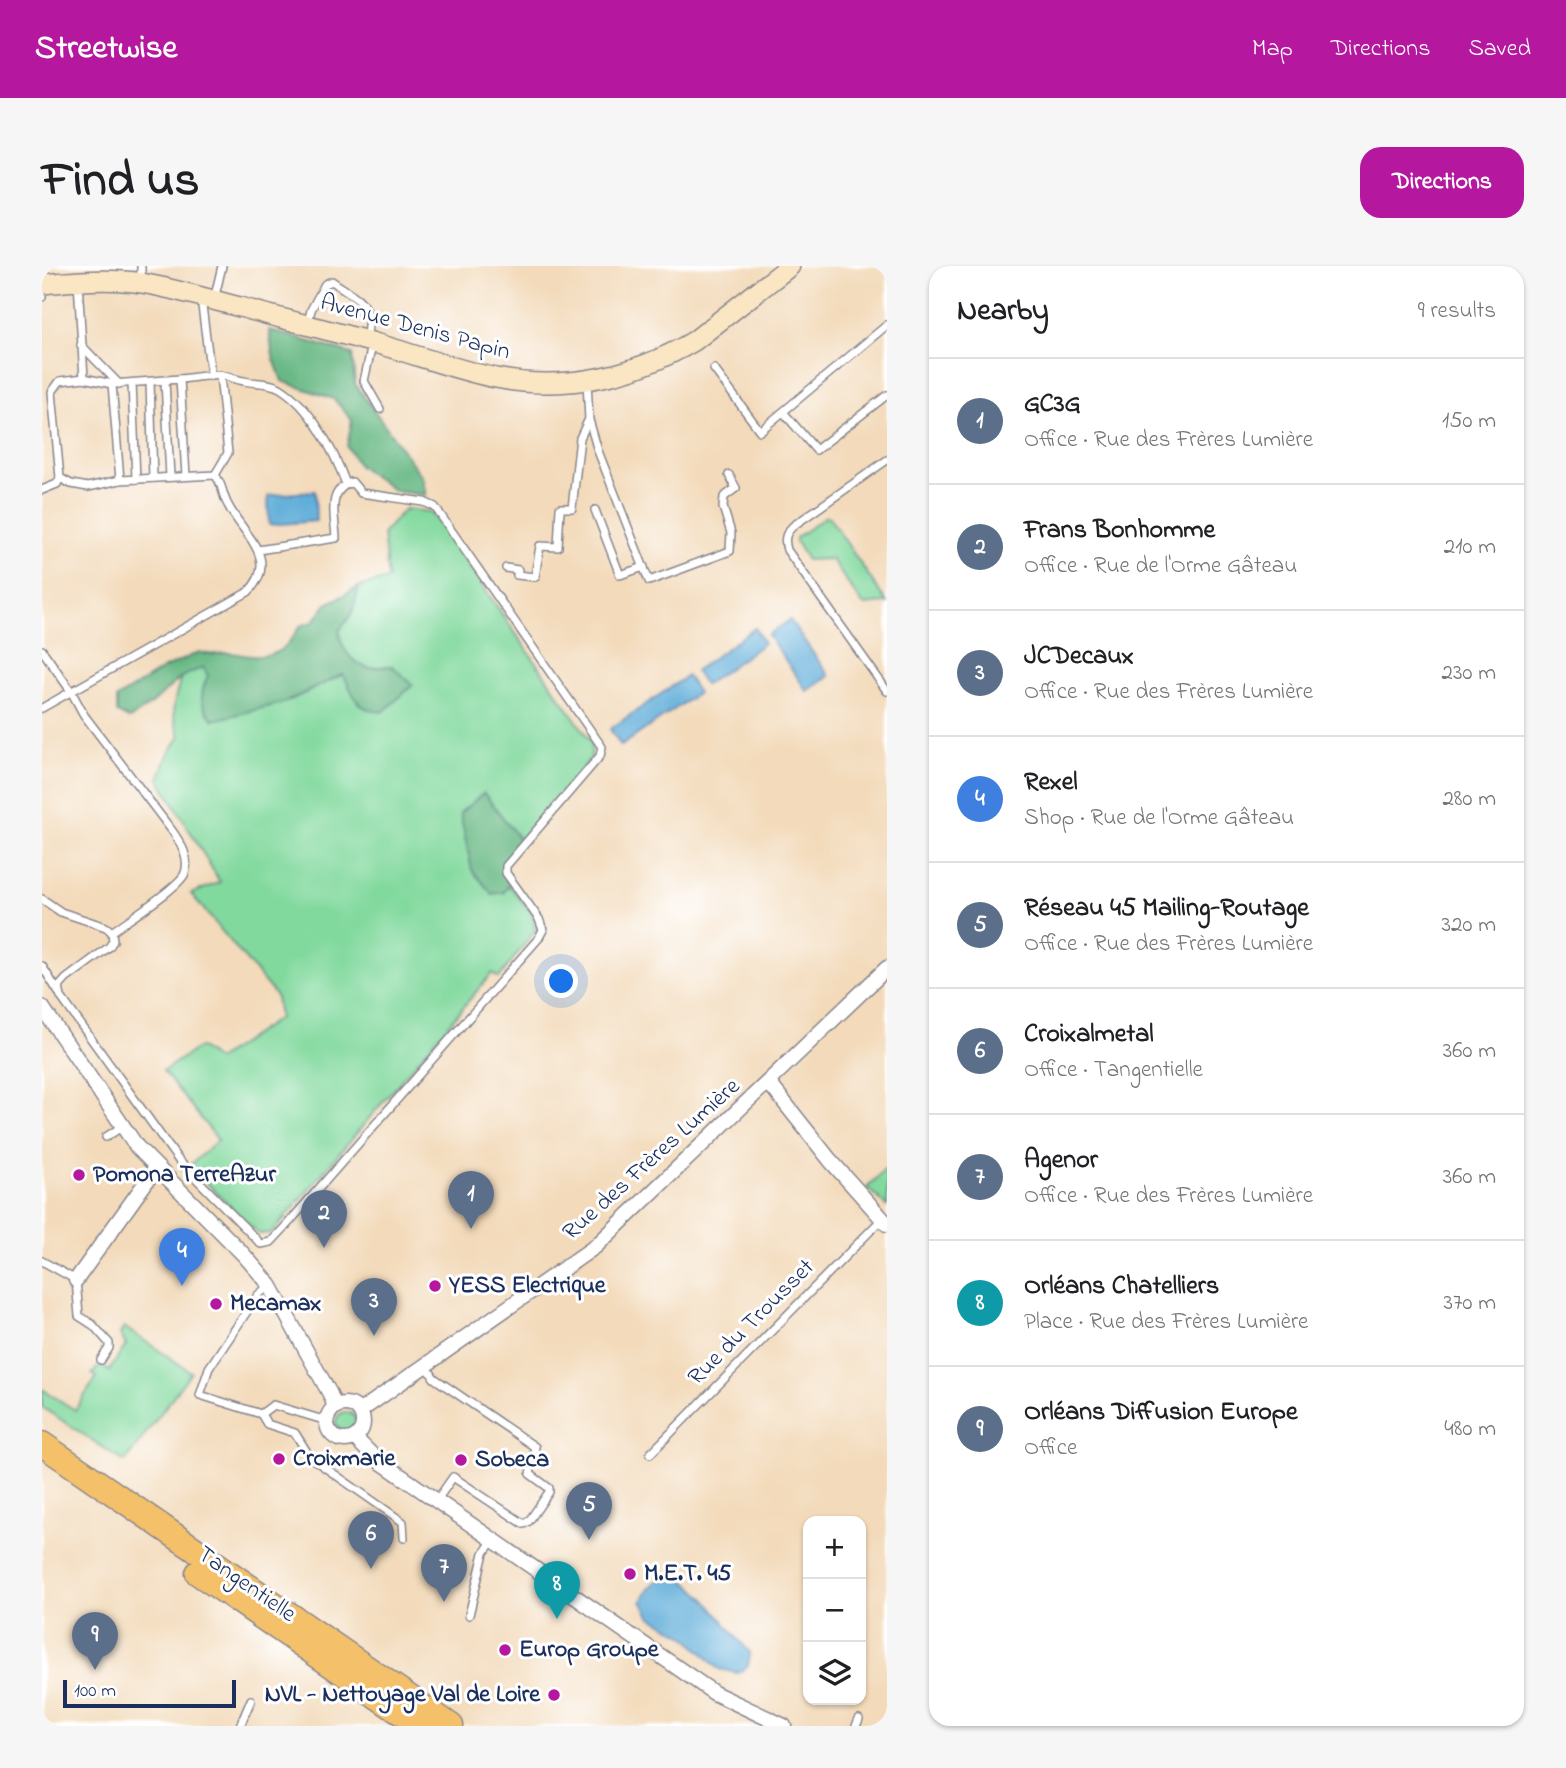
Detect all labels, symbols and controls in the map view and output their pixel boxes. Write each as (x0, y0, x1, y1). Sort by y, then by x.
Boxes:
text: Streetwise (35, 25, 177, 73)
text: Map (1252, 32, 1293, 67)
text: Directions (1331, 32, 1430, 67)
text: Saved (1468, 32, 1531, 67)
text: Find us (42, 146, 199, 218)
button: Directions (1360, 147, 1524, 218)
street label: Avenue Denis Papin (316, 286, 514, 370)
text: Nearby (957, 290, 1049, 334)
text: 9 results (1418, 295, 1496, 328)
text: GC3G (1024, 386, 1081, 424)
text: 1 (976, 405, 984, 438)
text: 150 m (1442, 405, 1496, 438)
text: Office · Rue des Frères Lumière (1024, 424, 1313, 457)
text: Frans Bonhomme (1024, 512, 1215, 550)
text: 2 (974, 531, 986, 564)
text: 210 m (1444, 531, 1496, 564)
text: Office · Rue de l'Orme Gâteau (1024, 550, 1297, 583)
text: JCDecaux (1024, 638, 1134, 676)
text: 3 (975, 657, 985, 690)
text: 230 m (1442, 657, 1496, 690)
text: Office · Rue des Frères Lumière (1024, 676, 1313, 709)
text: Rexel (1024, 764, 1078, 802)
text: 4 (975, 783, 985, 816)
text: 280 m (1442, 783, 1496, 816)
text: Shop · Rue de l'Orme Gâteau (1024, 802, 1294, 835)
text: Réseau 45 Mailing-Routage (1024, 890, 1309, 928)
text: 5 (973, 909, 987, 942)
text: 320 m (1442, 909, 1496, 942)
text: Office · Rue des Frères Lumière (1024, 928, 1313, 961)
your location (544, 964, 578, 998)
text: Croixalmetal (1024, 1016, 1154, 1054)
text: 6 (975, 1035, 985, 1068)
text: 360 m (1443, 1035, 1496, 1068)
text: Office · Tangentielle (1024, 1054, 1203, 1087)
street label: Rue des Frères Lumière (555, 1070, 749, 1250)
text: Agenor (1024, 1142, 1098, 1180)
place label: Pomona TerreAzur (93, 1158, 276, 1193)
text: 7 (975, 1161, 985, 1194)
text: 360 m (1443, 1161, 1496, 1194)
marker: Pomona TerreAzur (71, 1167, 87, 1183)
pin: 1 (448, 1171, 494, 1229)
text: Office · Rue des Frères Lumière (1024, 1180, 1313, 1213)
pin: 2 (301, 1190, 347, 1248)
pin: 4 (159, 1228, 205, 1286)
street label: Rue du Trousset (680, 1251, 824, 1395)
text: Orléans Chatelliers (1024, 1268, 1219, 1306)
place label: YESS Electrique (448, 1269, 607, 1304)
pin: 3 (351, 1278, 397, 1336)
marker: YESS Electrique (427, 1278, 443, 1294)
place label: Mecamax (230, 1287, 322, 1322)
text: 8 (976, 1287, 984, 1320)
text: 370 m (1443, 1287, 1496, 1320)
marker: Mecamax (208, 1296, 224, 1312)
text: Place · Rue des Frères Lumière (1024, 1306, 1308, 1339)
text: Orléans Diffusion Europe (1024, 1394, 1298, 1432)
text: 9 (977, 1413, 983, 1446)
text: 480 m (1444, 1413, 1496, 1446)
text: Office (1024, 1432, 1077, 1465)
place label: Croixmarie (293, 1442, 397, 1477)
place label: Sobeca (475, 1443, 549, 1478)
marker: Croixmarie (271, 1451, 287, 1467)
marker: Sobeca (453, 1452, 469, 1468)
pin: 5 (566, 1482, 612, 1540)
pin: 6 (348, 1511, 394, 1569)
map controls (803, 1516, 866, 1705)
button: + (803, 1516, 866, 1579)
street label: Tangentielle (189, 1538, 303, 1632)
pin: 7 (421, 1544, 467, 1602)
place label: M.E.T. 45 (644, 1557, 731, 1592)
pin: 8 (534, 1561, 580, 1619)
marker: M.E.T. 45 (622, 1566, 638, 1582)
button: − (803, 1579, 866, 1642)
pin: 9 (72, 1612, 118, 1670)
place label: Europ Groupe (519, 1633, 660, 1668)
marker: Europ Groupe (497, 1642, 513, 1658)
button: layers (803, 1642, 866, 1705)
scale bar (63, 1677, 236, 1709)
text: 100 m (74, 1678, 116, 1705)
place label: NVL - Nettoyage Val de Loire (265, 1678, 541, 1714)
marker: NVL - Nettoyage Val de Loire (546, 1687, 562, 1703)

